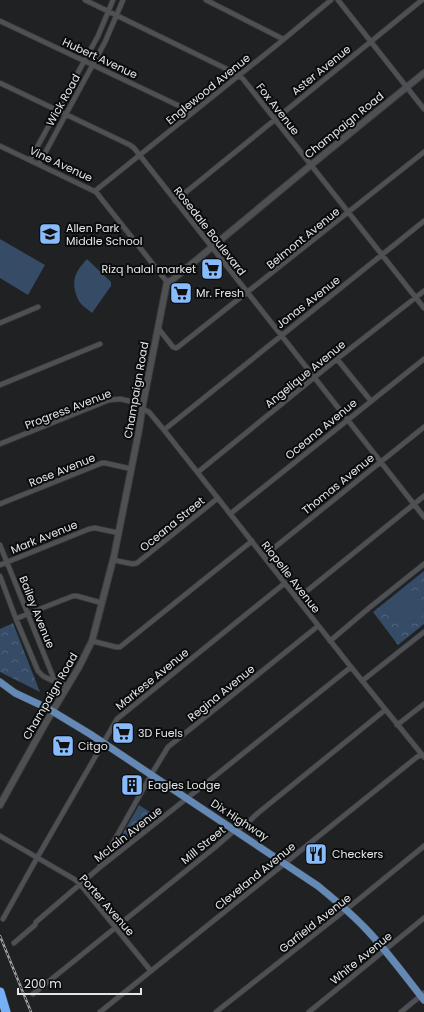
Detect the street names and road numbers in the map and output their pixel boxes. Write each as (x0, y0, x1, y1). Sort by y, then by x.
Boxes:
street label: Hubert Avenue (60, 34, 140, 82)
street label: Aster Avenue (288, 41, 354, 99)
street label: Englewood Avenue (162, 50, 254, 128)
street label: Wick Road (42, 71, 84, 129)
street label: Fox Avenue (253, 80, 304, 139)
street label: Champaign Road (301, 88, 387, 162)
street label: Vine Avenue (27, 142, 95, 186)
street label: Rosedale Boulevard (170, 183, 250, 279)
street label: Belmont Avenue (263, 203, 343, 273)
street label: Jonas Avenue (273, 272, 344, 332)
street label: Angelique Avenue (261, 336, 349, 412)
street label: Champaign Road (120, 340, 152, 440)
street label: Progress Avenue (22, 385, 114, 433)
street label: Oceana Avenue (282, 395, 360, 463)
street label: Rose Avenue (26, 449, 98, 491)
street label: Thomas Avenue (298, 450, 378, 518)
street label: Oceana Street (136, 493, 208, 555)
street label: Mark Avenue (8, 516, 80, 558)
street label: Riopelle Avenue (258, 538, 324, 616)
street label: Bailey Avenue (15, 573, 59, 651)
street label: Markese Avenue (112, 644, 192, 714)
street label: Champaign Road (19, 650, 81, 742)
street label: Regina Avenue (184, 661, 258, 725)
street label: Dix Highway (208, 795, 273, 845)
street label: McLain Avenue (91, 802, 166, 866)
street label: Mill Street (177, 822, 229, 868)
street label: Cleveland Avenue (211, 838, 299, 914)
street label: Porter Avenue (76, 871, 138, 939)
street label: Garfield Avenue (276, 890, 355, 956)
street label: White Avenue (327, 928, 396, 988)

